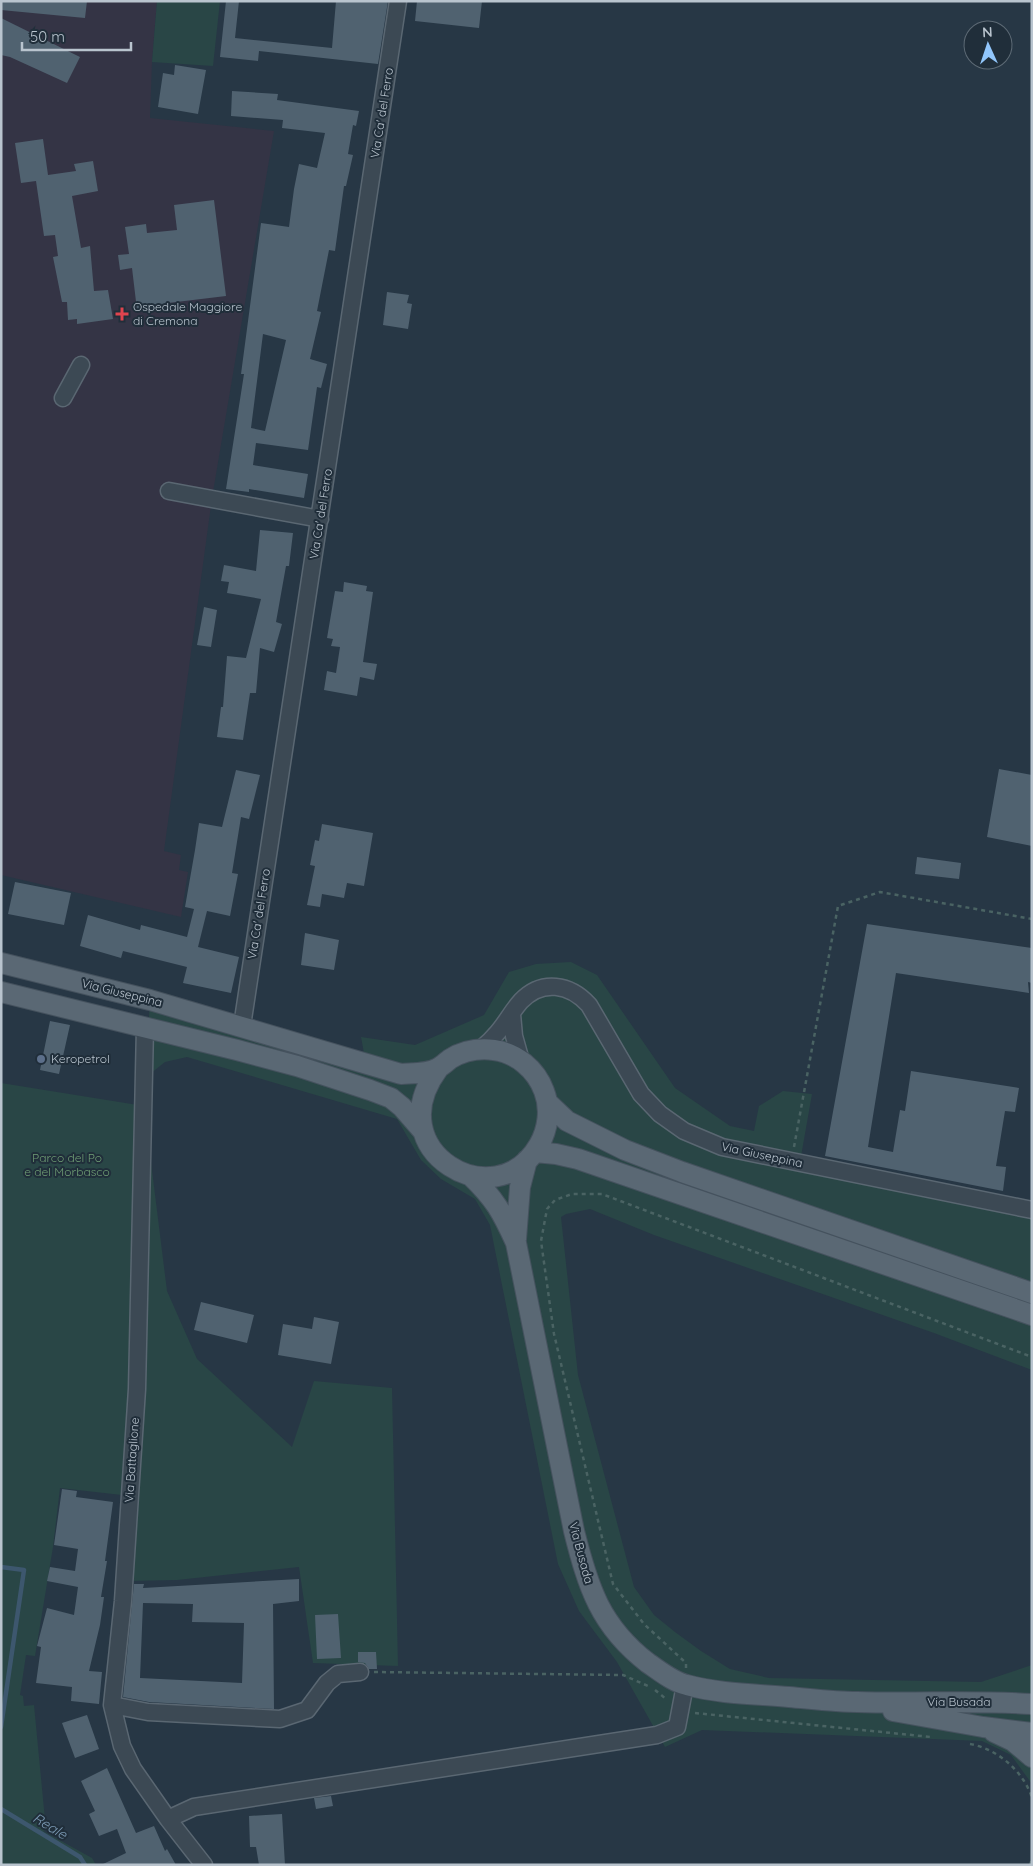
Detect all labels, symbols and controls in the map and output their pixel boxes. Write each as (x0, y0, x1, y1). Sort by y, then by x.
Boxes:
scale bar (22, 20, 131, 52)
north arrow (963, 20, 1013, 70)
text: N (982, 23, 993, 41)
text: 50 m (30, 27, 65, 46)
street label: Via Ca' del Ferro (367, 67, 396, 159)
place label: Ospedale Maggiore di Cremona (133, 299, 242, 328)
marker: Ospedale Maggiore di Cremona (115, 307, 129, 321)
street label: Via Ca' del Ferro (306, 468, 335, 560)
street label: Via Ca' del Ferro (244, 868, 273, 960)
street label: Via Giuseppina (80, 975, 164, 1010)
place label: Keropetrol (51, 1051, 110, 1066)
marker: Keropetrol (35, 1053, 47, 1065)
street label: Via Giuseppina (720, 1139, 804, 1170)
park label: Parco del Po e del Morbasco (24, 1150, 110, 1179)
street label: Via Battaglione (121, 1417, 142, 1503)
street label: Via Busada (566, 1520, 597, 1585)
street label: Via Busada (927, 1694, 991, 1709)
water label: Reale (30, 1809, 71, 1844)

